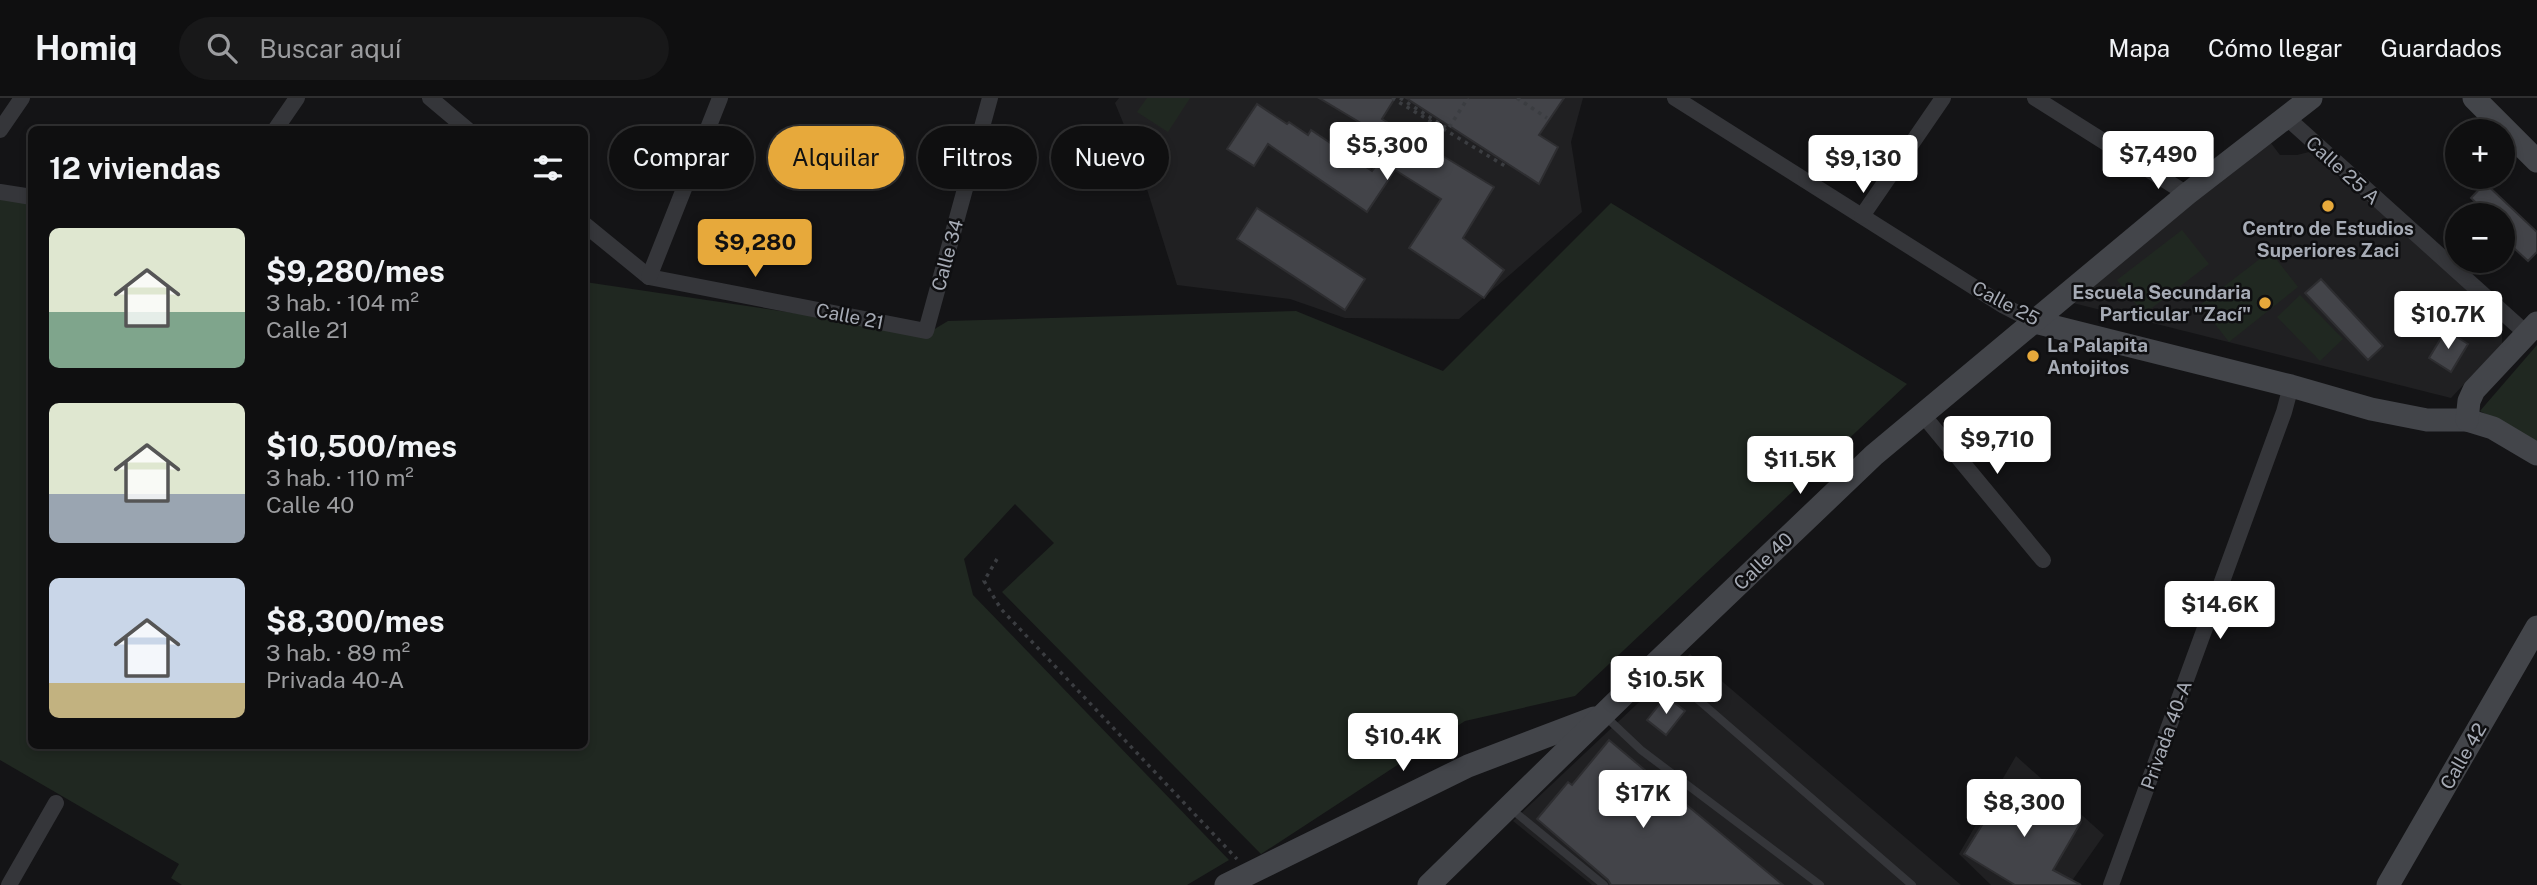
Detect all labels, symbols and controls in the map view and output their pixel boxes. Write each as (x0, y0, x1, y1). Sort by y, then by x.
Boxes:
search box (179, 17, 669, 80)
text: Homiq (35, 29, 137, 67)
icon: search (203, 29, 241, 67)
text: Buscar aquí (259, 33, 401, 64)
text: Mapa (2108, 34, 2170, 62)
text: Cómo llegar (2208, 34, 2342, 62)
text: Guardados (2380, 34, 2502, 62)
map controls (2445, 119, 2515, 273)
button: + (2445, 119, 2515, 189)
pin: $5,300 (1330, 122, 1444, 182)
chip: Comprar (609, 126, 754, 189)
chip: Alquilar (768, 126, 904, 189)
chip: Filtros (918, 126, 1037, 189)
chip: Nuevo (1051, 126, 1169, 189)
text: $5,300 (1346, 131, 1428, 158)
street label: Calle 25 A (2302, 131, 2384, 209)
pin: $7,490 (2101, 132, 2215, 191)
pin: $9,130 (1806, 136, 1920, 195)
text: $7,490 (2119, 140, 2197, 167)
text: $9,130 (1824, 144, 1902, 171)
icon: filters (529, 149, 567, 187)
text: 12 viviendas (49, 150, 221, 186)
marker: Centro de Estudios Superiores Zaci (2320, 198, 2336, 214)
button: − (2445, 203, 2515, 273)
street label: Calle 34 (927, 217, 967, 293)
place label: Centro de Estudios Superiores Zaci (2242, 217, 2414, 261)
pin: $9,280 (698, 220, 812, 279)
text: $9,280 (714, 228, 796, 255)
text: $9,280/mes (266, 253, 445, 289)
icon: home (105, 256, 189, 340)
street label: Calle 25 (1969, 276, 2043, 330)
place label: Escuela Secundaria Particular "Zací" (2072, 281, 2251, 325)
text: 3 hab. · 104 m² (266, 289, 419, 316)
pin: $10.7K (2391, 292, 2505, 351)
marker: Escuela Secundaria Particular "Zací" (2257, 295, 2273, 311)
street label: Calle 21 (814, 299, 886, 333)
text: $10.7K (2410, 300, 2486, 327)
text: Calle 21 (266, 316, 349, 343)
place label: La Palapita Antojitos (2047, 334, 2148, 378)
marker: La Palapita Antojitos (2025, 348, 2041, 364)
pin: $9,710 (1940, 416, 2054, 476)
text: $9,710 (1960, 425, 2034, 452)
text: $10,500/mes (266, 428, 457, 464)
icon: home (105, 431, 189, 515)
pin: $11.5K (1743, 436, 1857, 496)
text: $11.5K (1763, 445, 1837, 472)
text: 3 hab. · 110 m² (266, 464, 414, 491)
text: Calle 40 (266, 491, 354, 518)
street label: Calle 40 (1729, 528, 1797, 594)
pin: $14.6K (2163, 582, 2277, 641)
text: $14.6K (2181, 590, 2259, 617)
text: $8,300/mes (266, 603, 445, 639)
icon: home (105, 606, 189, 690)
text: 3 hab. · 89 m² (266, 639, 410, 666)
pin: $10.5K (1609, 656, 1723, 716)
text: $10.5K (1627, 665, 1705, 692)
text: Privada 40-A (266, 666, 404, 693)
street label: Privada 40-A (2136, 678, 2196, 792)
pin: $10.4K (1346, 714, 1460, 773)
street label: Calle 42 (2435, 719, 2491, 793)
text: $10.4K (1364, 722, 1442, 749)
pin: $17K (1602, 770, 1684, 830)
text: $17K (1615, 779, 1671, 806)
pin: $8,300 (1967, 780, 2081, 839)
text: $8,300 (1983, 788, 2065, 815)

